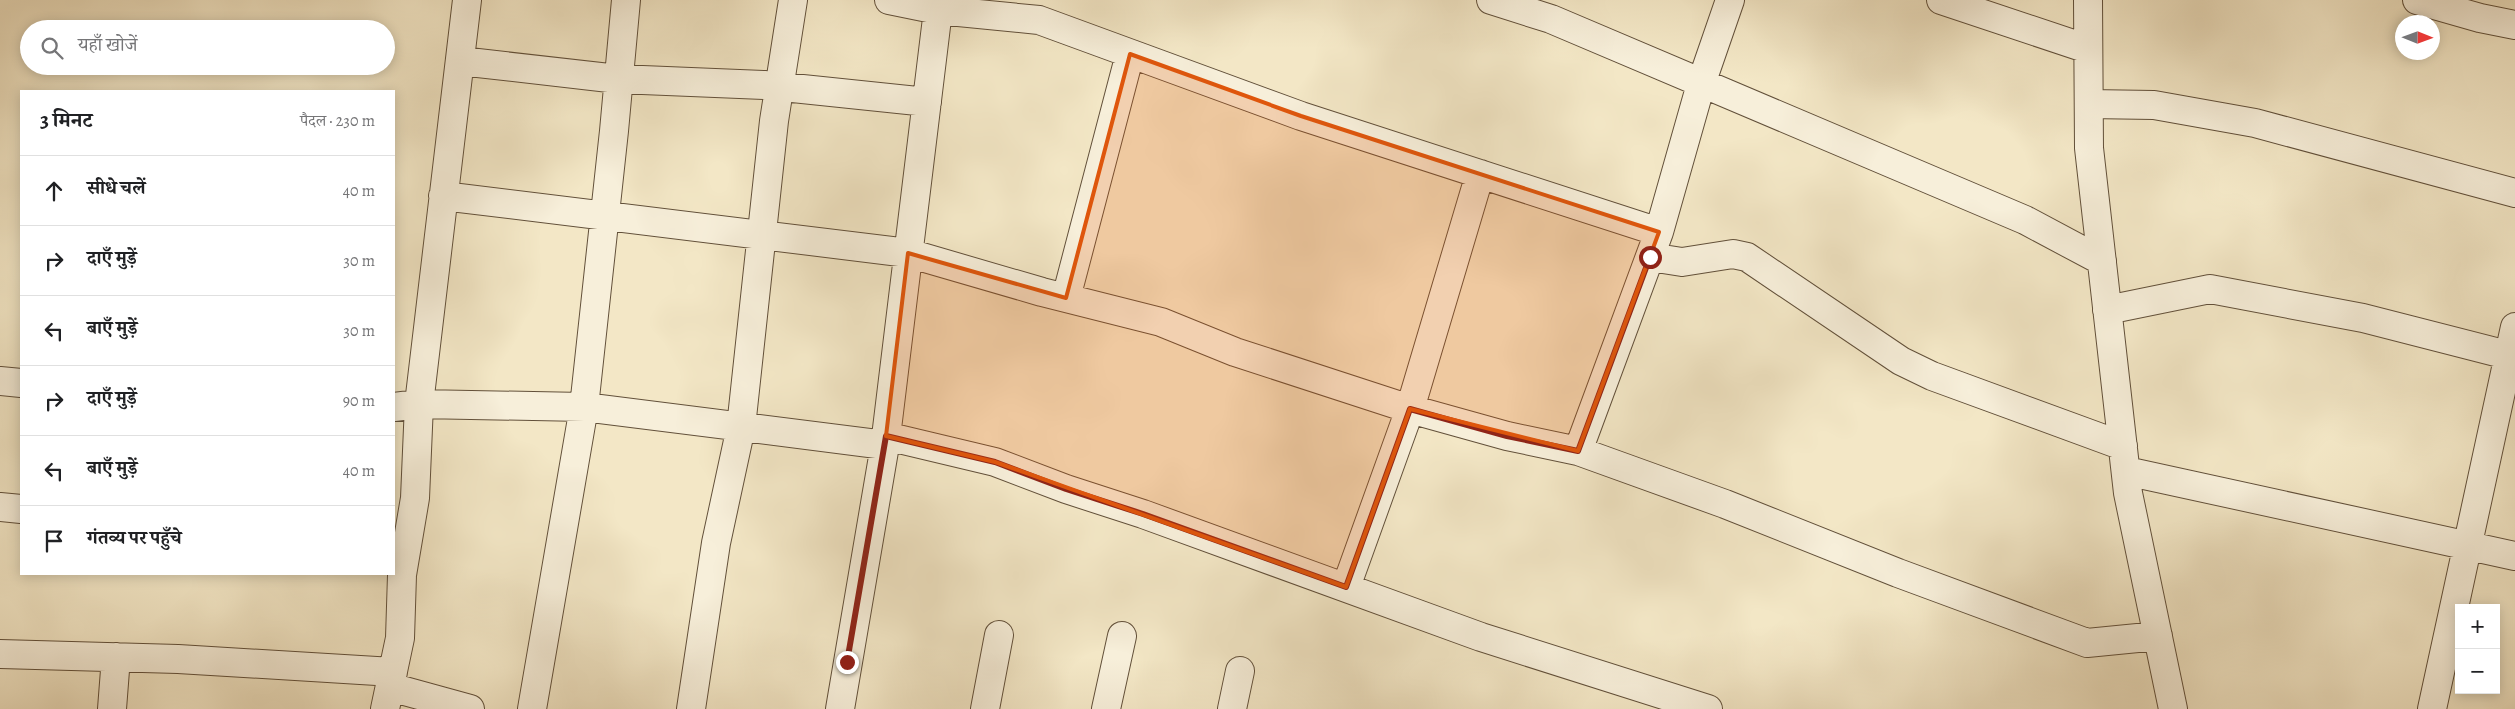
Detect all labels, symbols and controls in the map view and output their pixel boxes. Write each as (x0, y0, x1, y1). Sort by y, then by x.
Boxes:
north arrow (2395, 15, 2440, 60)
search box (20, 20, 395, 75)
text: यहाँ खोजें (78, 32, 137, 58)
icon: search (38, 34, 66, 62)
text: 3 मिनट (40, 106, 92, 134)
text: पैदल · 230 m (300, 110, 375, 132)
text: सीधे चलें (87, 175, 145, 201)
icon: ahead (40, 177, 68, 205)
text: 40 m (343, 180, 375, 202)
text: दाएँ मुड़ें (87, 245, 137, 271)
route start (1639, 246, 1662, 269)
icon: right (40, 247, 68, 275)
text: 30 m (343, 250, 375, 272)
text: बाएँ मुड़ें (87, 315, 137, 341)
icon: left (40, 317, 68, 345)
text: 30 m (343, 320, 375, 342)
text: दाएँ मुड़ें (87, 385, 137, 411)
icon: right (40, 387, 68, 415)
text: 90 m (343, 390, 375, 412)
text: बाएँ मुड़ें (87, 455, 137, 481)
icon: left (40, 457, 68, 485)
text: 40 m (343, 460, 375, 482)
text: गंतव्य पर पहुँचे (87, 525, 182, 551)
icon: arrive (40, 527, 68, 555)
map controls (2455, 604, 2500, 694)
button: + (2455, 604, 2500, 649)
button: − (2455, 649, 2500, 694)
route end (836, 651, 859, 674)

